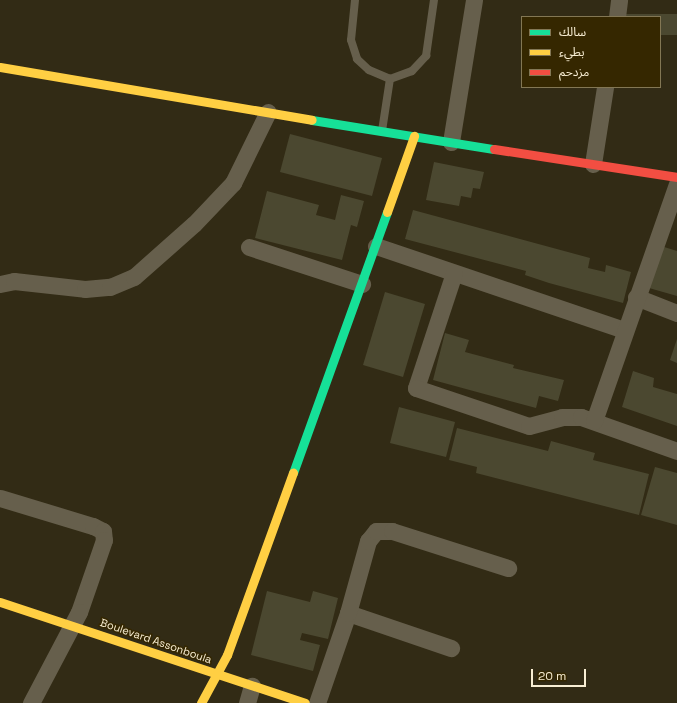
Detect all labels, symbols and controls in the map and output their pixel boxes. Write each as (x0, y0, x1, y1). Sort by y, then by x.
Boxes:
legend (521, 16, 661, 88)
text: سالك (559, 24, 586, 40)
text: بطيء (559, 44, 585, 60)
text: مزدحم (559, 64, 589, 80)
street label: Boulevard Assonboula (98, 616, 214, 666)
scale bar (533, 661, 588, 687)
text: 20 m (538, 668, 566, 684)

